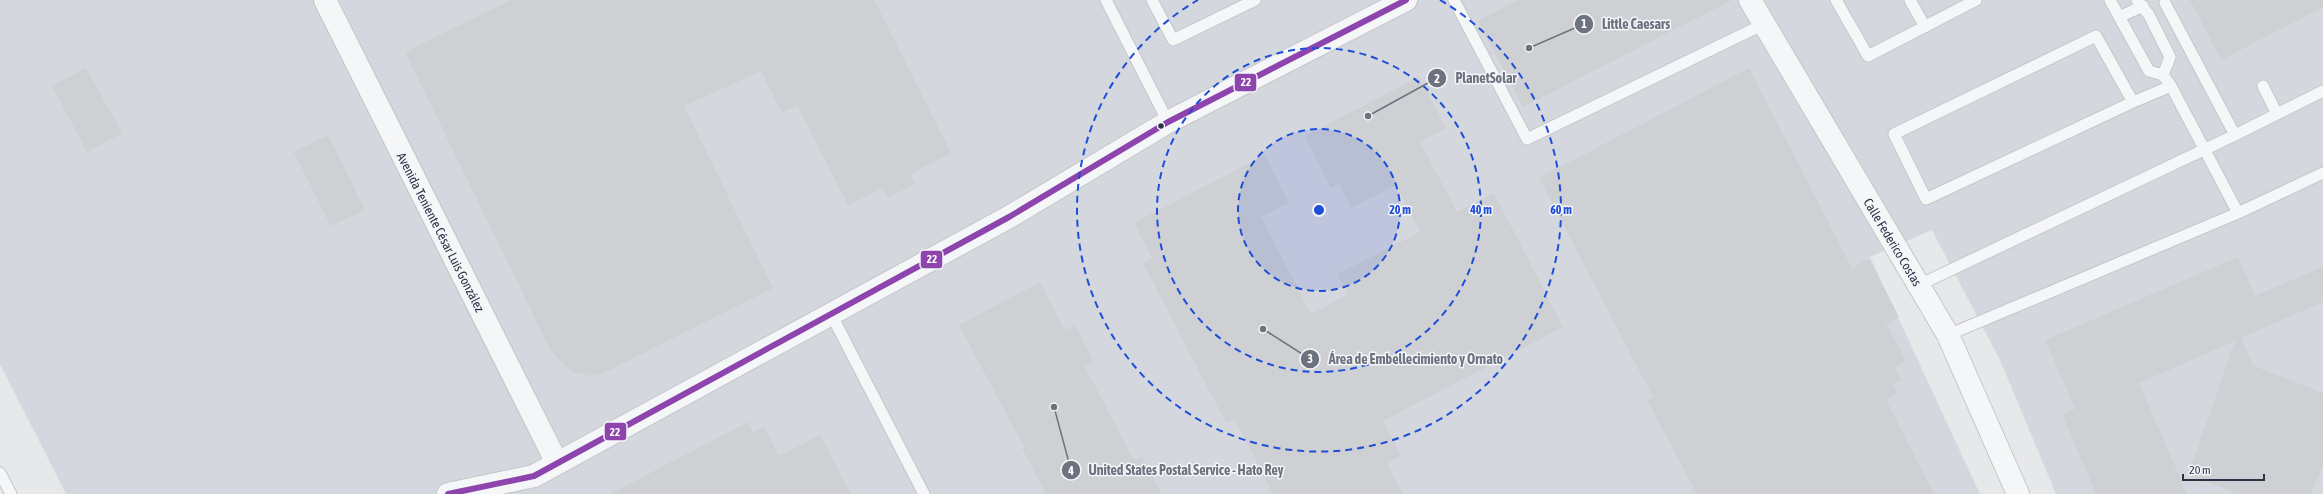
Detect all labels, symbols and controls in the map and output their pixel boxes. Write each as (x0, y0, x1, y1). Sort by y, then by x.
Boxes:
callout: Little Caesars (1574, 11, 1678, 37)
text: Little Caesars (1602, 16, 1670, 32)
text: 1 (1581, 17, 1587, 31)
callout: PlanetSolar (1427, 65, 1524, 91)
text: PlanetSolar (1455, 70, 1517, 86)
text: 2 (1434, 72, 1440, 86)
line badge: 22 (1234, 73, 1257, 92)
text: 22 (1241, 76, 1251, 88)
unlabelled marker (1156, 121, 1166, 131)
street label: Avenida Teniente César Luis González (394, 150, 488, 315)
street label: Calle Federico Costas (1860, 196, 1925, 289)
centre of rings (1312, 203, 1326, 217)
text: 20 m (1389, 203, 1411, 217)
text: 40 m (1469, 203, 1492, 217)
text: 60 m (1550, 203, 1572, 217)
line badge: 22 (920, 250, 943, 269)
text: 22 (927, 253, 937, 265)
callout: Área de Embellecimiento y Ornato (1300, 346, 1511, 372)
text: Área de Embellecimiento y Ornato (1328, 351, 1504, 367)
text: 3 (1307, 352, 1313, 366)
line badge: 22 (604, 422, 627, 441)
text: 22 (610, 426, 620, 438)
scale bar (2183, 456, 2264, 482)
callout: United States Postal Service - Hato Rey (1061, 457, 1292, 483)
text: United States Postal Service - Hato Rey (1088, 462, 1284, 478)
text: 20 m (2189, 463, 2211, 477)
text: 4 (1067, 464, 1074, 478)

